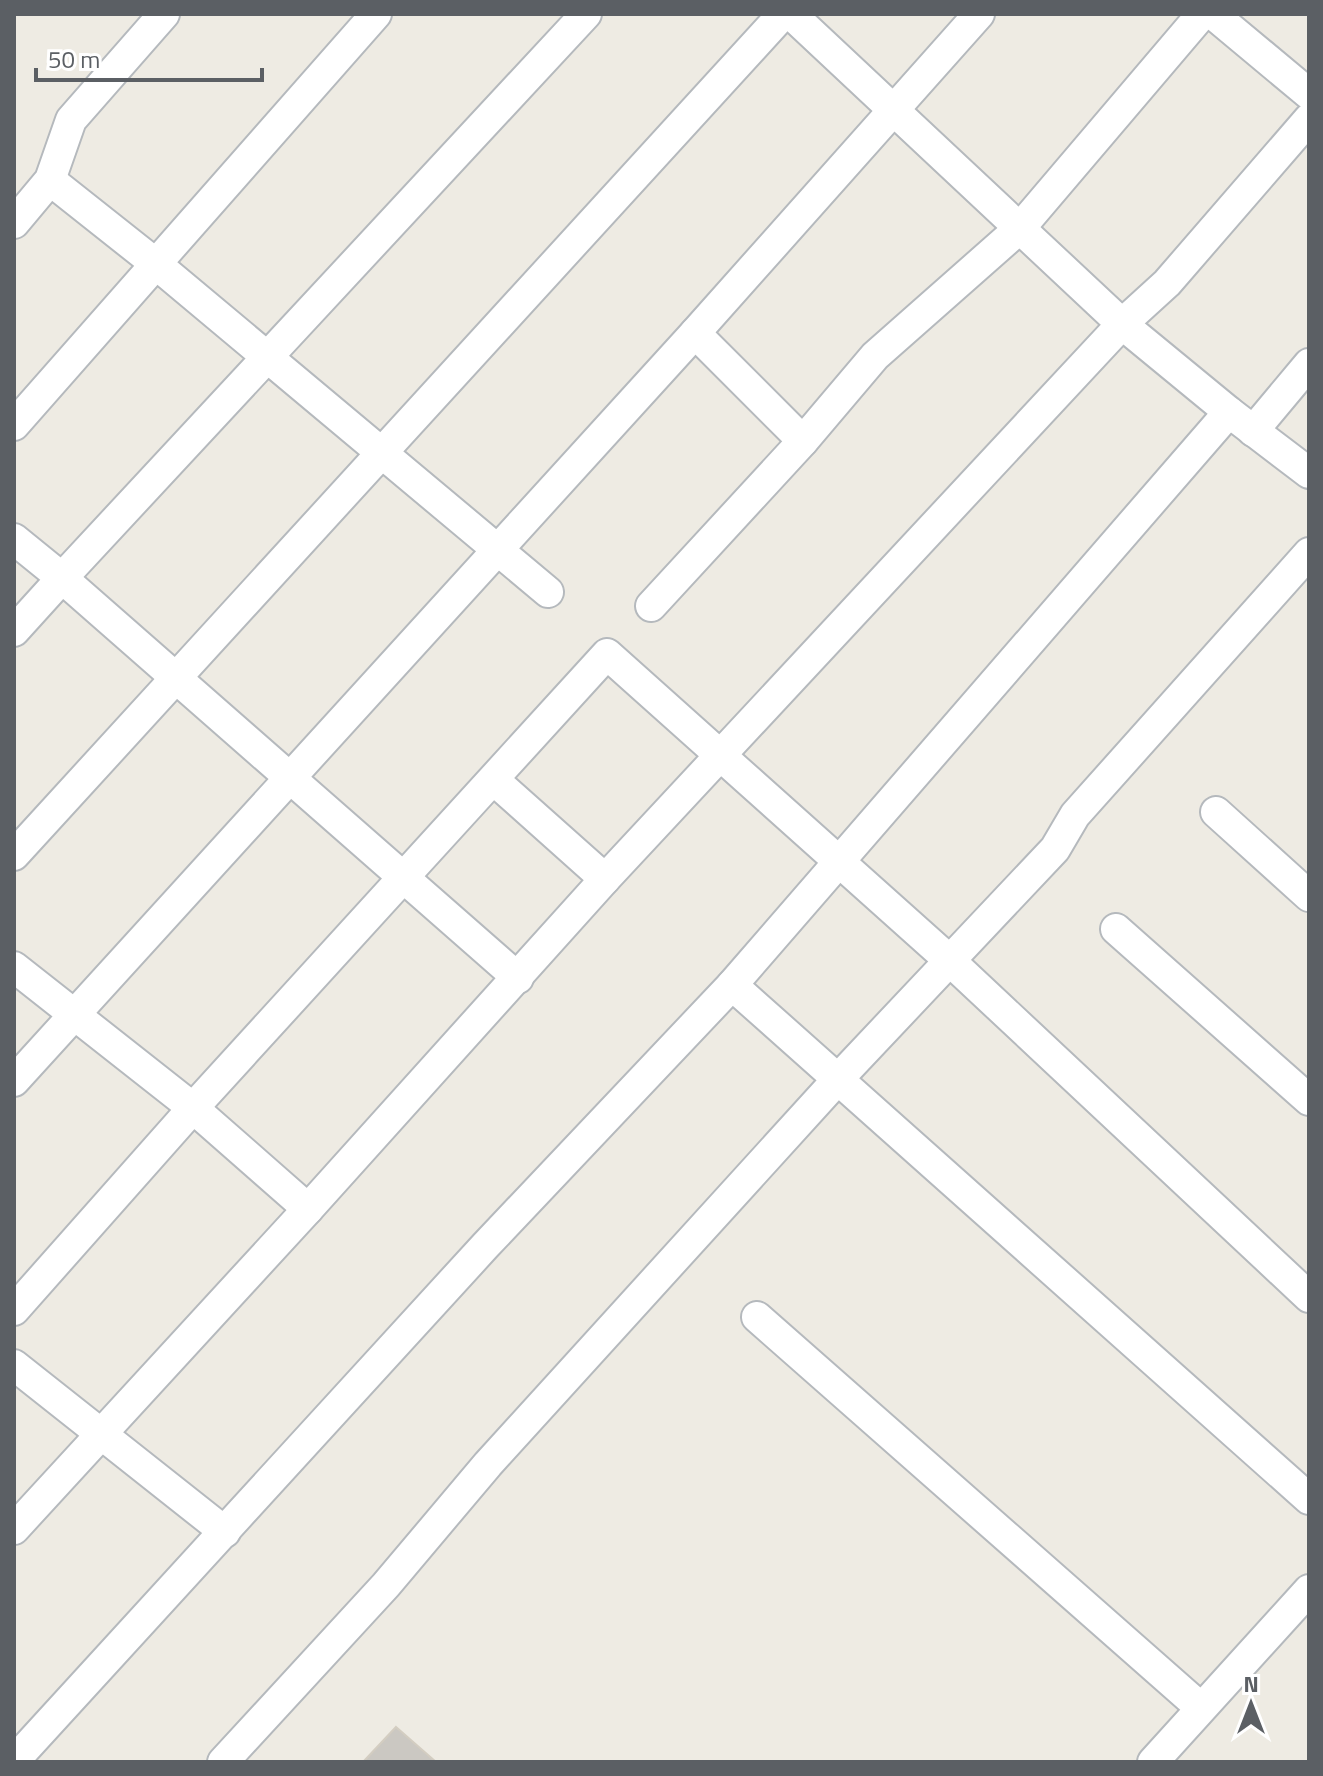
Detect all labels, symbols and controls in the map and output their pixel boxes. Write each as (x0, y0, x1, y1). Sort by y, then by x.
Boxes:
scale bar (36, 32, 262, 82)
text: 50 m (48, 41, 100, 77)
north arrow (1211, 1664, 1291, 1744)
text: N (1243, 1667, 1259, 1701)

